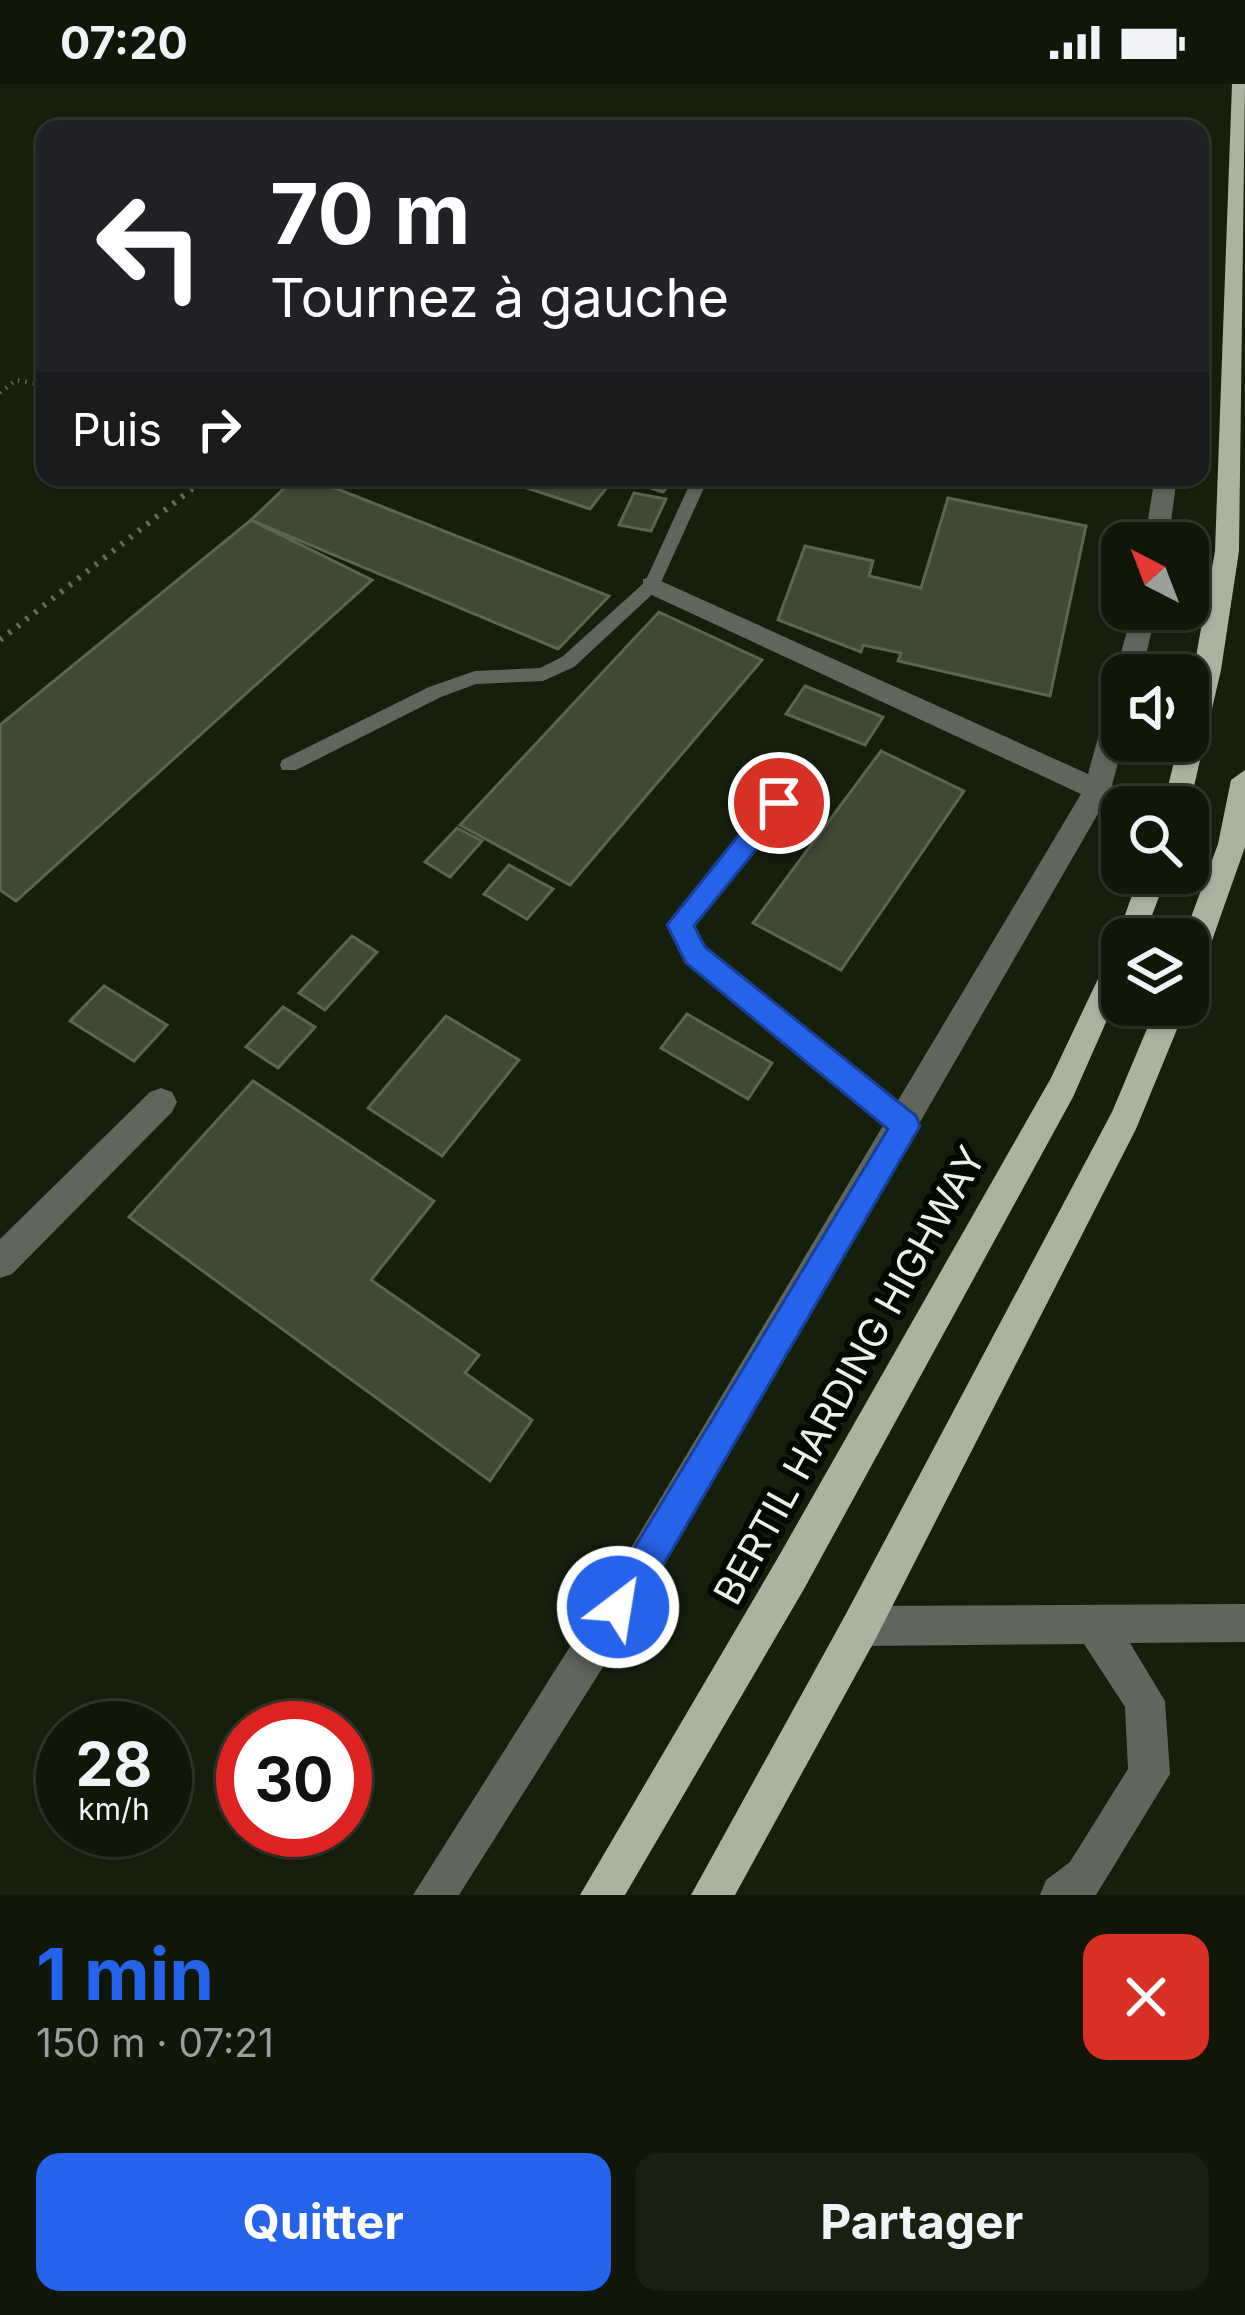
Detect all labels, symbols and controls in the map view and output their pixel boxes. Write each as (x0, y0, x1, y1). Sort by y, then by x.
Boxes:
text: 07:20 (60, 15, 188, 70)
text: 70 m (270, 163, 471, 264)
icon: left (72, 168, 228, 324)
text: Tournez à gauche (270, 265, 729, 330)
icon: right (186, 396, 252, 462)
text: Puis (72, 402, 162, 457)
north arrow (1101, 522, 1209, 630)
map controls (1101, 522, 1209, 1026)
button: sound (1101, 654, 1209, 762)
pin (728, 752, 830, 854)
icon: arrive (746, 770, 812, 836)
button: search (1101, 786, 1209, 894)
button: layers (1101, 918, 1209, 1026)
street label: BERTIL HARDING HIGHWAY (703, 1138, 995, 1612)
position arrow (555, 1544, 681, 1670)
speed limit sign: 30 (216, 1701, 372, 1857)
text: 28 (76, 1728, 152, 1800)
text: km/h (78, 1791, 150, 1827)
text: 1 min (36, 1930, 214, 2017)
button: close (1083, 1934, 1209, 2060)
text: 150 m · 07:21 (36, 2019, 274, 2066)
button: Quitter (36, 2153, 611, 2291)
button: Partager (635, 2153, 1209, 2291)

